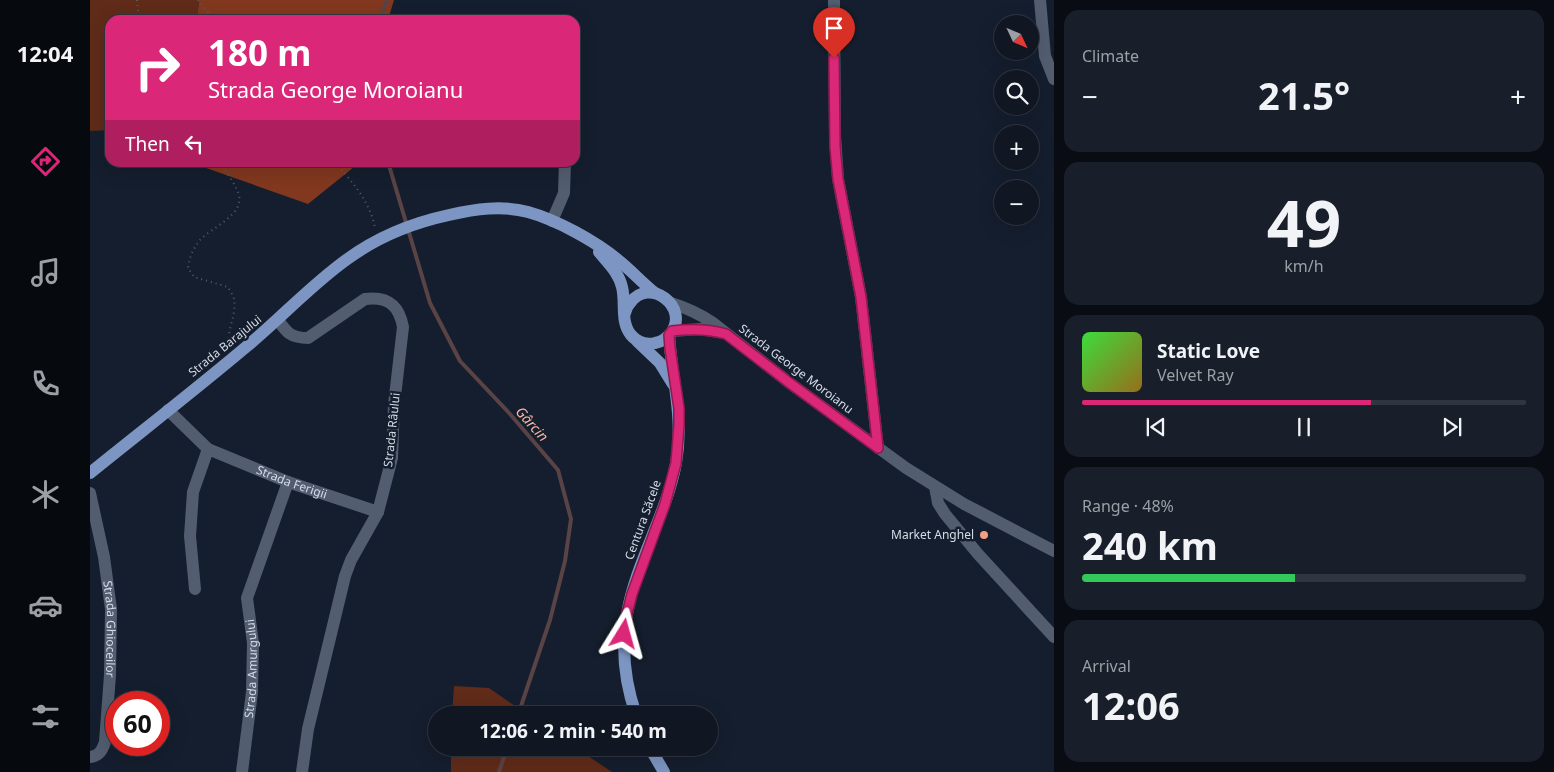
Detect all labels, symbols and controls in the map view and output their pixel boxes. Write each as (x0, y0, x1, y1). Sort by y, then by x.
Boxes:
pin (813, 7, 855, 58)
icon: arrive (820, 14, 848, 42)
north arrow (994, 15, 1039, 60)
map controls (994, 15, 1039, 225)
text: 180 m (208, 29, 311, 76)
icon: right (125, 35, 190, 100)
text: 12:04 (17, 38, 73, 68)
text: Climate (1082, 45, 1139, 67)
text: 21.5° (1258, 69, 1350, 121)
button: search (994, 70, 1039, 115)
text: Strada George Moroianu (208, 74, 463, 104)
text: − (1082, 77, 1098, 115)
text: + (1510, 77, 1526, 115)
button: + (994, 125, 1039, 170)
icon: left (180, 130, 208, 158)
text: Then (125, 131, 170, 157)
icon: directions (28, 144, 63, 179)
text: 49 (1267, 178, 1341, 266)
button: − (994, 180, 1039, 225)
icon: music (28, 255, 63, 290)
text: km/h (1284, 255, 1324, 277)
street label: Strada Barajului (184, 311, 265, 380)
street label: Strada George Moroianu (736, 320, 857, 417)
text: Static Love (1157, 338, 1260, 364)
text: Velvet Ray (1157, 364, 1234, 386)
icon: phone (28, 366, 63, 401)
street label: Strada Râului (379, 392, 404, 468)
water label: Gârcin (512, 402, 553, 445)
icon: previous (1142, 413, 1170, 441)
icon: pause (1290, 413, 1318, 441)
icon: next (1438, 413, 1466, 441)
street label: Strada Ferigii (254, 461, 330, 502)
icon: climate (28, 477, 63, 512)
street label: Centura Săcele (620, 477, 665, 562)
text: Range · 48% (1082, 495, 1174, 517)
text: 240 km (1082, 519, 1218, 571)
place label: Market Anghel (891, 526, 974, 543)
marker: Market Anghel (978, 529, 990, 541)
street label: Strada Ghioceilor (99, 579, 120, 678)
icon: car (28, 588, 63, 623)
position arrow (597, 607, 649, 659)
street label: Strada Amurgului (240, 618, 261, 719)
text: Arrival (1082, 655, 1131, 677)
text: 12:06 (1082, 679, 1180, 731)
speed limit sign: 60 (105, 691, 170, 756)
icon: filters (28, 699, 63, 734)
text: 12:06 · 2 min · 540 m (479, 718, 667, 744)

